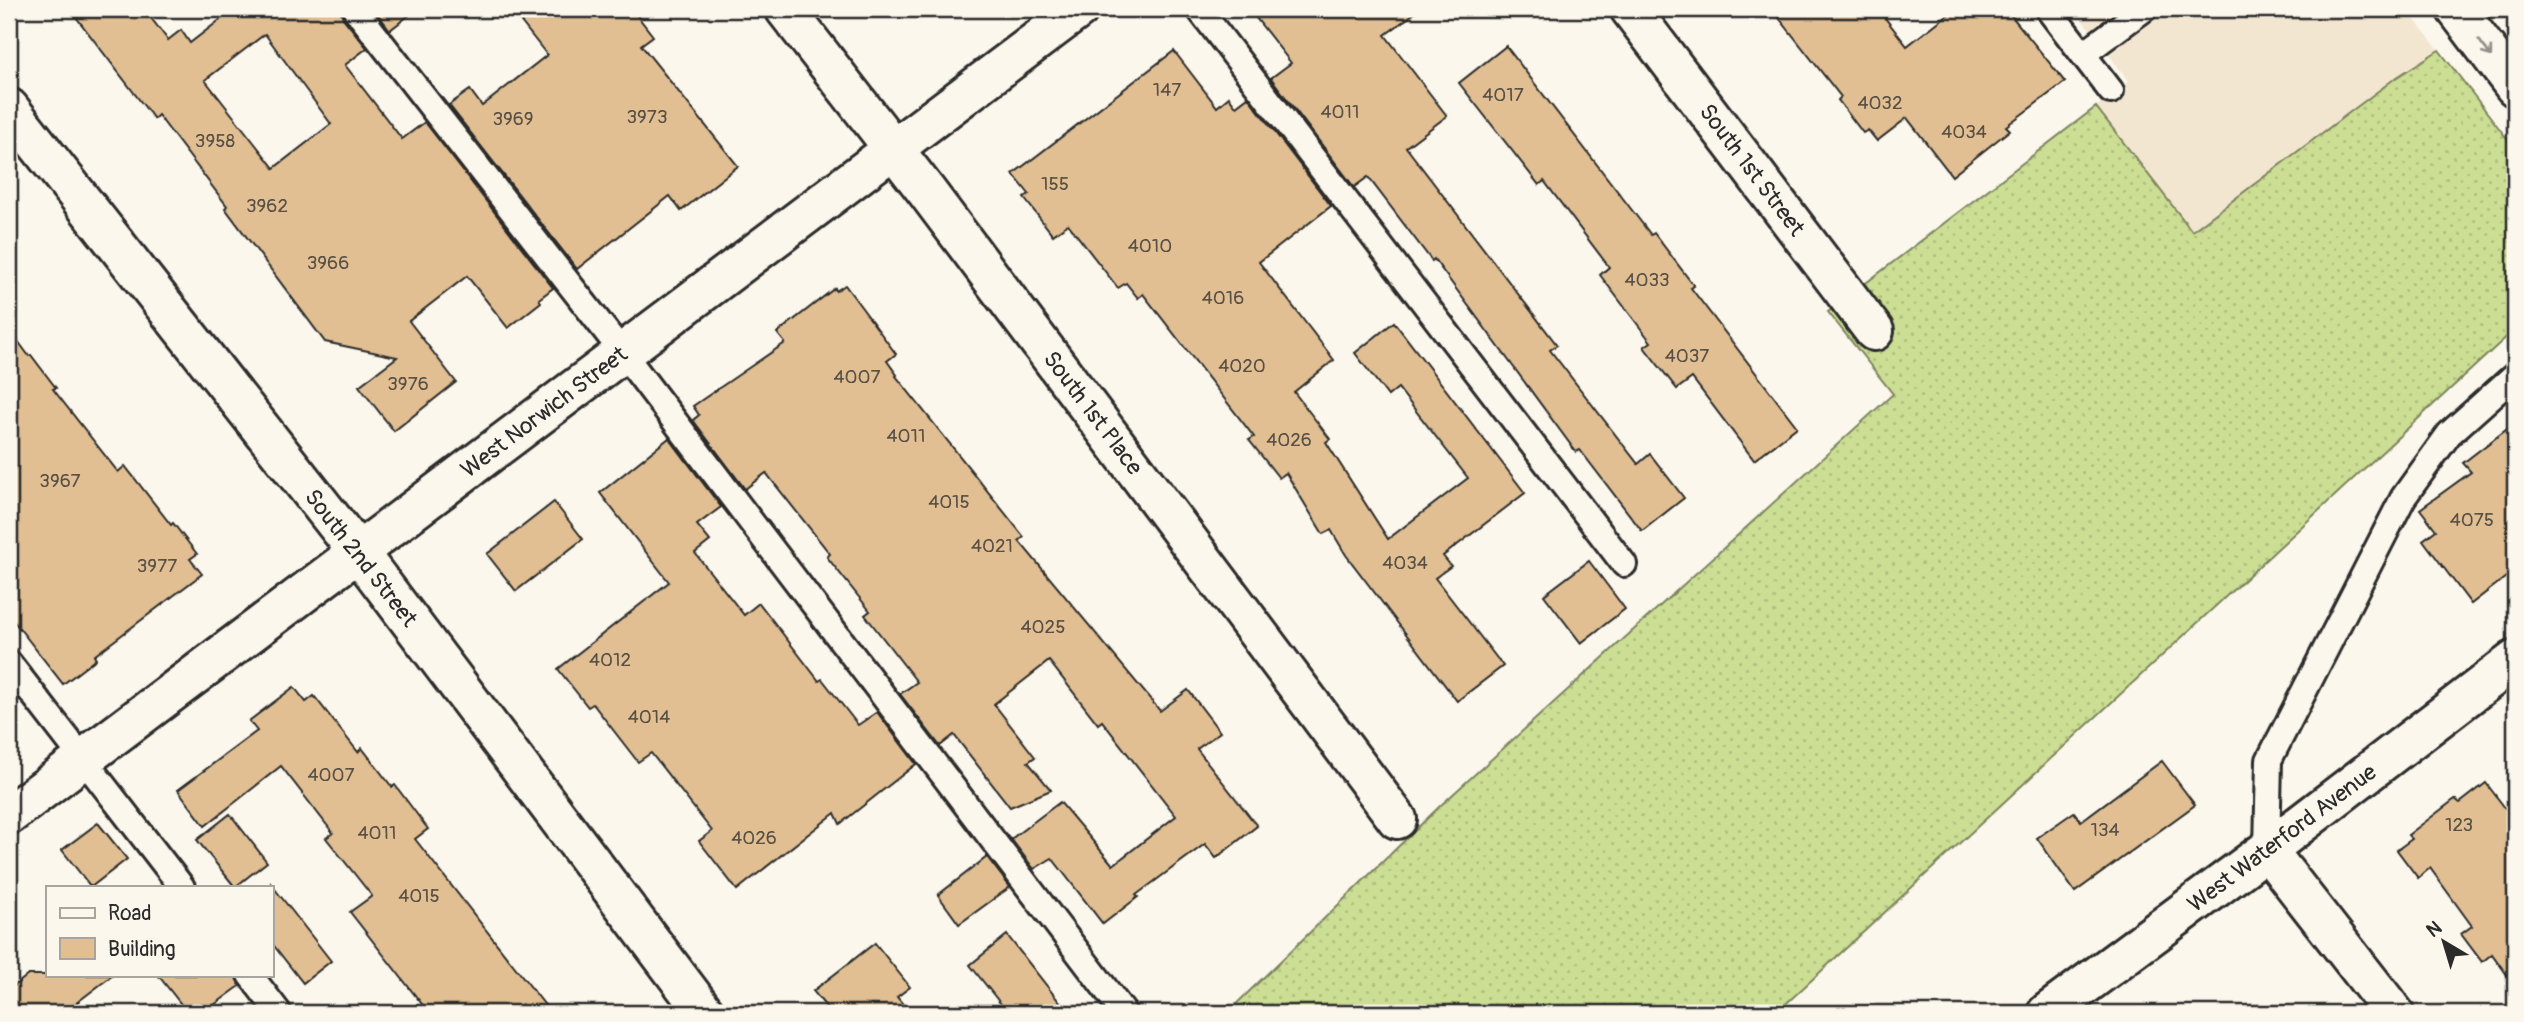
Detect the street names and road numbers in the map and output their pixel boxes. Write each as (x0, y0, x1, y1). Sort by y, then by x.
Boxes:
street label: South 1st Street (1693, 98, 1812, 243)
street label: West Norwich Street (455, 339, 634, 484)
street label: South 1st Place (1037, 345, 1149, 481)
street label: South 2nd Street (298, 483, 424, 633)
street label: West Waterford Avenue (2182, 757, 2383, 918)

